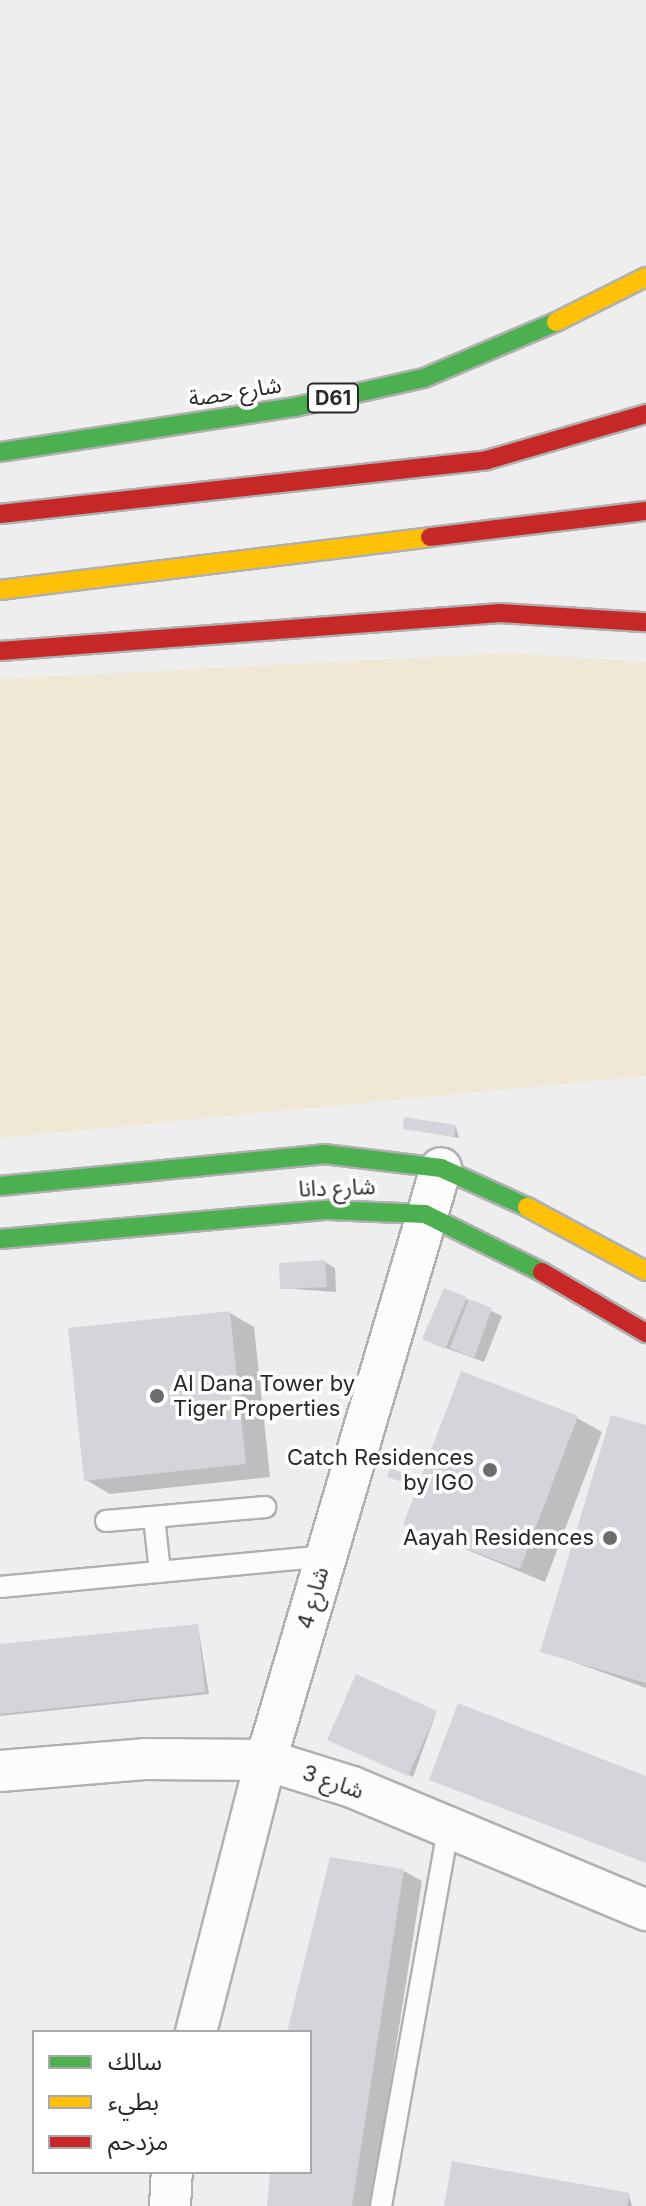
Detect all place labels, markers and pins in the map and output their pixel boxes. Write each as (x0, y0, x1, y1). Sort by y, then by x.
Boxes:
place label: Al Dana Tower by Tiger Properties (173, 1370, 355, 1422)
marker: Al Dana Tower by Tiger Properties (148, 1387, 166, 1405)
place label: Catch Residences by IGO (287, 1444, 474, 1496)
marker: Catch Residences by IGO (481, 1461, 499, 1479)
place label: Aayah Residences (403, 1525, 594, 1551)
marker: Aayah Residences (601, 1529, 619, 1547)

